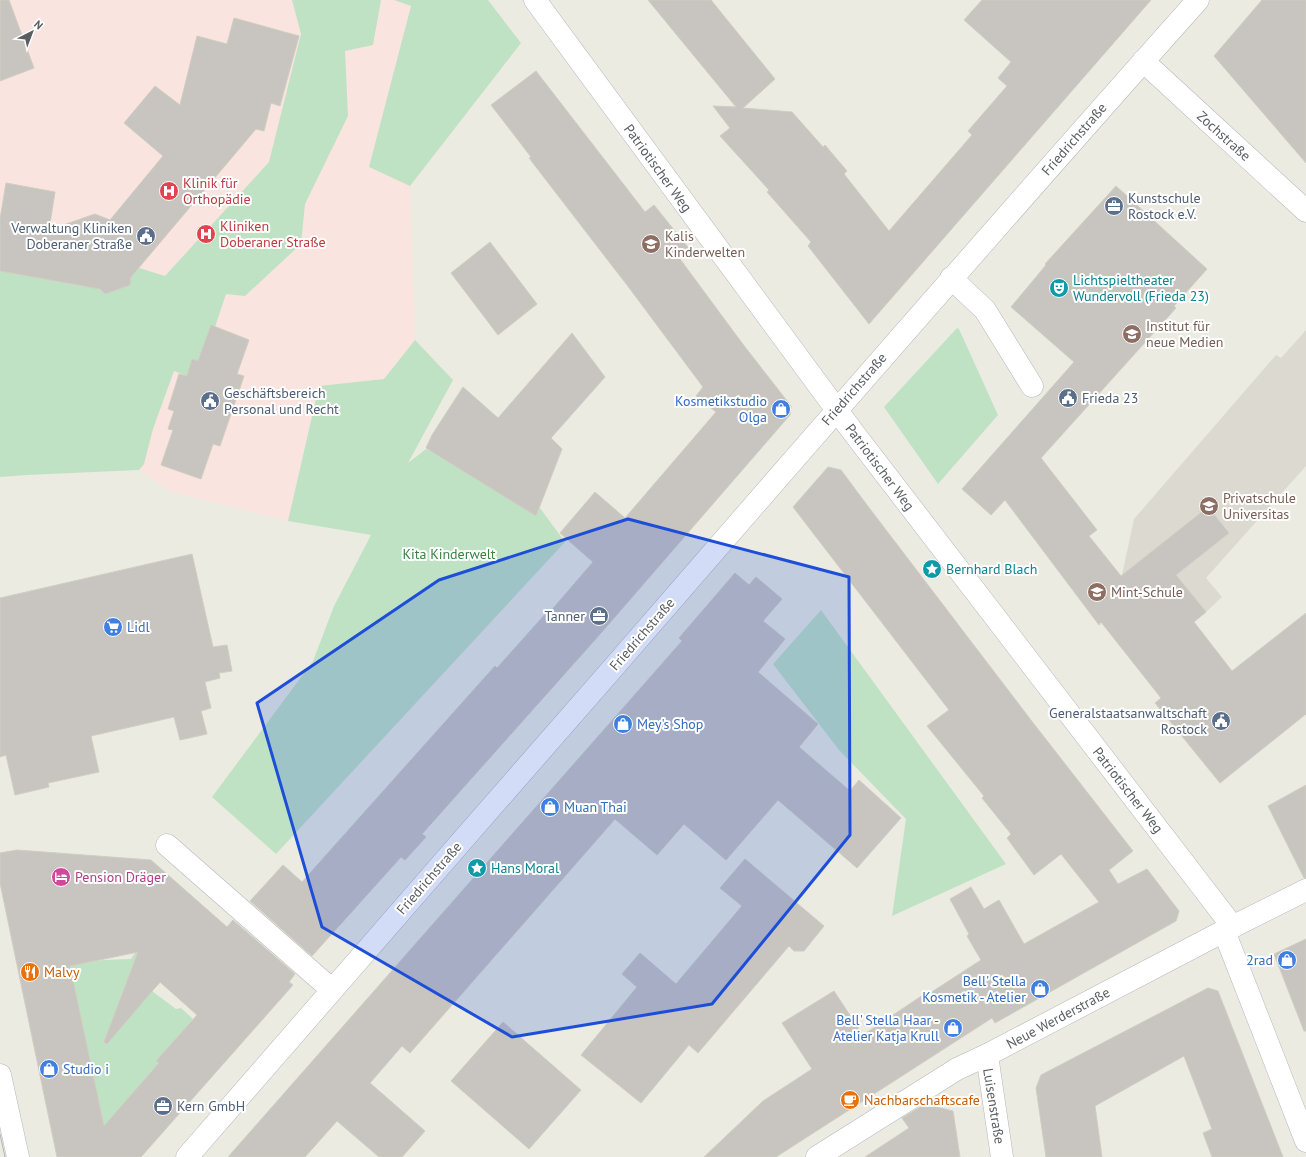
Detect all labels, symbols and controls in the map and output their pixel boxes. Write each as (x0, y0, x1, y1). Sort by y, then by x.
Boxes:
north arrow (12, 12, 52, 52)
text: N (31, 17, 46, 32)
street label: Friedrichstraße (1037, 99, 1111, 179)
street label: Zochstraße (1193, 107, 1255, 165)
street label: Patriotischer Weg (620, 121, 696, 215)
place label: Klinik für Orthopädie (183, 174, 251, 208)
hospital icon: Klinik für Orthopädie (158, 180, 180, 202)
place label: Kunstschule Rostock e.V. (1128, 189, 1201, 223)
office icon: Kunstschule Rostock e.V. (1103, 195, 1125, 217)
place label: Kliniken Doberaner Straße (220, 217, 326, 251)
place label: Verwaltung Kliniken Doberaner Straße (10, 219, 132, 253)
hospital icon: Kliniken Doberaner Straße (195, 223, 217, 245)
public building icon: Verwaltung Kliniken Doberaner Straße (135, 225, 157, 247)
place label: Kalis Kinderwelten (665, 227, 745, 261)
school or university icon: Kalis Kinderwelten (640, 233, 662, 255)
place label: Lichtspieltheater Wundervoll (Frieda 23) (1073, 271, 1209, 305)
theatre icon: Lichtspieltheater Wundervoll (Frieda 23) (1048, 277, 1070, 299)
place label: Institut für neue Medien (1146, 317, 1223, 351)
school or university icon: Institut für neue Medien (1121, 323, 1143, 345)
street label: Friedrichstraße (817, 349, 891, 429)
place label: Geschäftsbereich Personal und Recht (224, 384, 339, 418)
public building icon: Frieda 23 (1057, 387, 1079, 409)
place label: Frieda 23 (1082, 389, 1138, 407)
public building icon: Geschäftsbereich Personal und Recht (199, 390, 221, 412)
place label: Kosmetikstudio Olga (675, 392, 767, 426)
shop icon: Kosmetikstudio Olga (770, 398, 792, 420)
street label: Patriotischer Weg (841, 420, 919, 514)
place label: Privatschule Universitas (1223, 489, 1296, 523)
school or university icon: Privatschule Universitas (1198, 495, 1220, 517)
park label: Kita Kinderwelt (402, 545, 496, 563)
place icon: Bernhard Blach (921, 558, 943, 580)
place label: Bernhard Blach (946, 560, 1038, 578)
school or university icon: Mint-Schule (1086, 581, 1108, 603)
place label: Mint-Schule (1111, 583, 1183, 601)
street label: Friedrichstraße (605, 594, 679, 674)
office icon: Tanner (588, 605, 610, 627)
place label: Tanner (545, 607, 585, 625)
supermarket icon: Lidl (102, 616, 124, 638)
place label: Lidl (127, 618, 150, 636)
place label: Generalstaatsanwaltschaft Rostock (1049, 704, 1207, 738)
public building icon: Generalstaatsanwaltschaft Rostock (1210, 710, 1232, 732)
shop icon: Mey's Shop (612, 713, 634, 735)
place label: Mey's Shop (637, 715, 703, 733)
street label: Patriotischer Weg (1089, 743, 1167, 837)
shop icon: Muan Thai (539, 796, 561, 818)
place label: Muan Thai (564, 798, 627, 816)
street label: Friedrichstraße (392, 838, 466, 918)
place icon: Hans Moral (466, 857, 488, 879)
place label: Hans Moral (491, 859, 559, 877)
hotel icon: Pension Dräger (50, 866, 72, 888)
place label: Pension Dräger (75, 868, 166, 886)
shop icon: 2rad (1276, 949, 1298, 971)
place label: 2rad (1246, 951, 1273, 969)
restaurant icon: Malvy (19, 961, 41, 983)
place label: Malvy (44, 963, 80, 981)
place label: Bell' Stella Kosmetik - Atelier (922, 972, 1026, 1006)
shop icon: Bell' Stella Kosmetik - Atelier (1029, 978, 1051, 1000)
street label: Neue Werderstraße (1003, 983, 1113, 1053)
place label: Bell' Stella Haar - Atelier Katja Krull (833, 1011, 939, 1045)
shop icon: Bell' Stella Haar - Atelier Katja Krull (942, 1017, 964, 1039)
shop icon: Studio i (38, 1058, 60, 1080)
place label: Studio i (63, 1060, 109, 1078)
street label: Luisenstraße (979, 1067, 1009, 1145)
cafe icon: Nachbarschaftscafe (839, 1089, 861, 1111)
place label: Nachbarschaftscafe (864, 1091, 980, 1109)
office icon: Kern GmbH (152, 1095, 174, 1117)
place label: Kern GmbH (177, 1097, 245, 1115)

